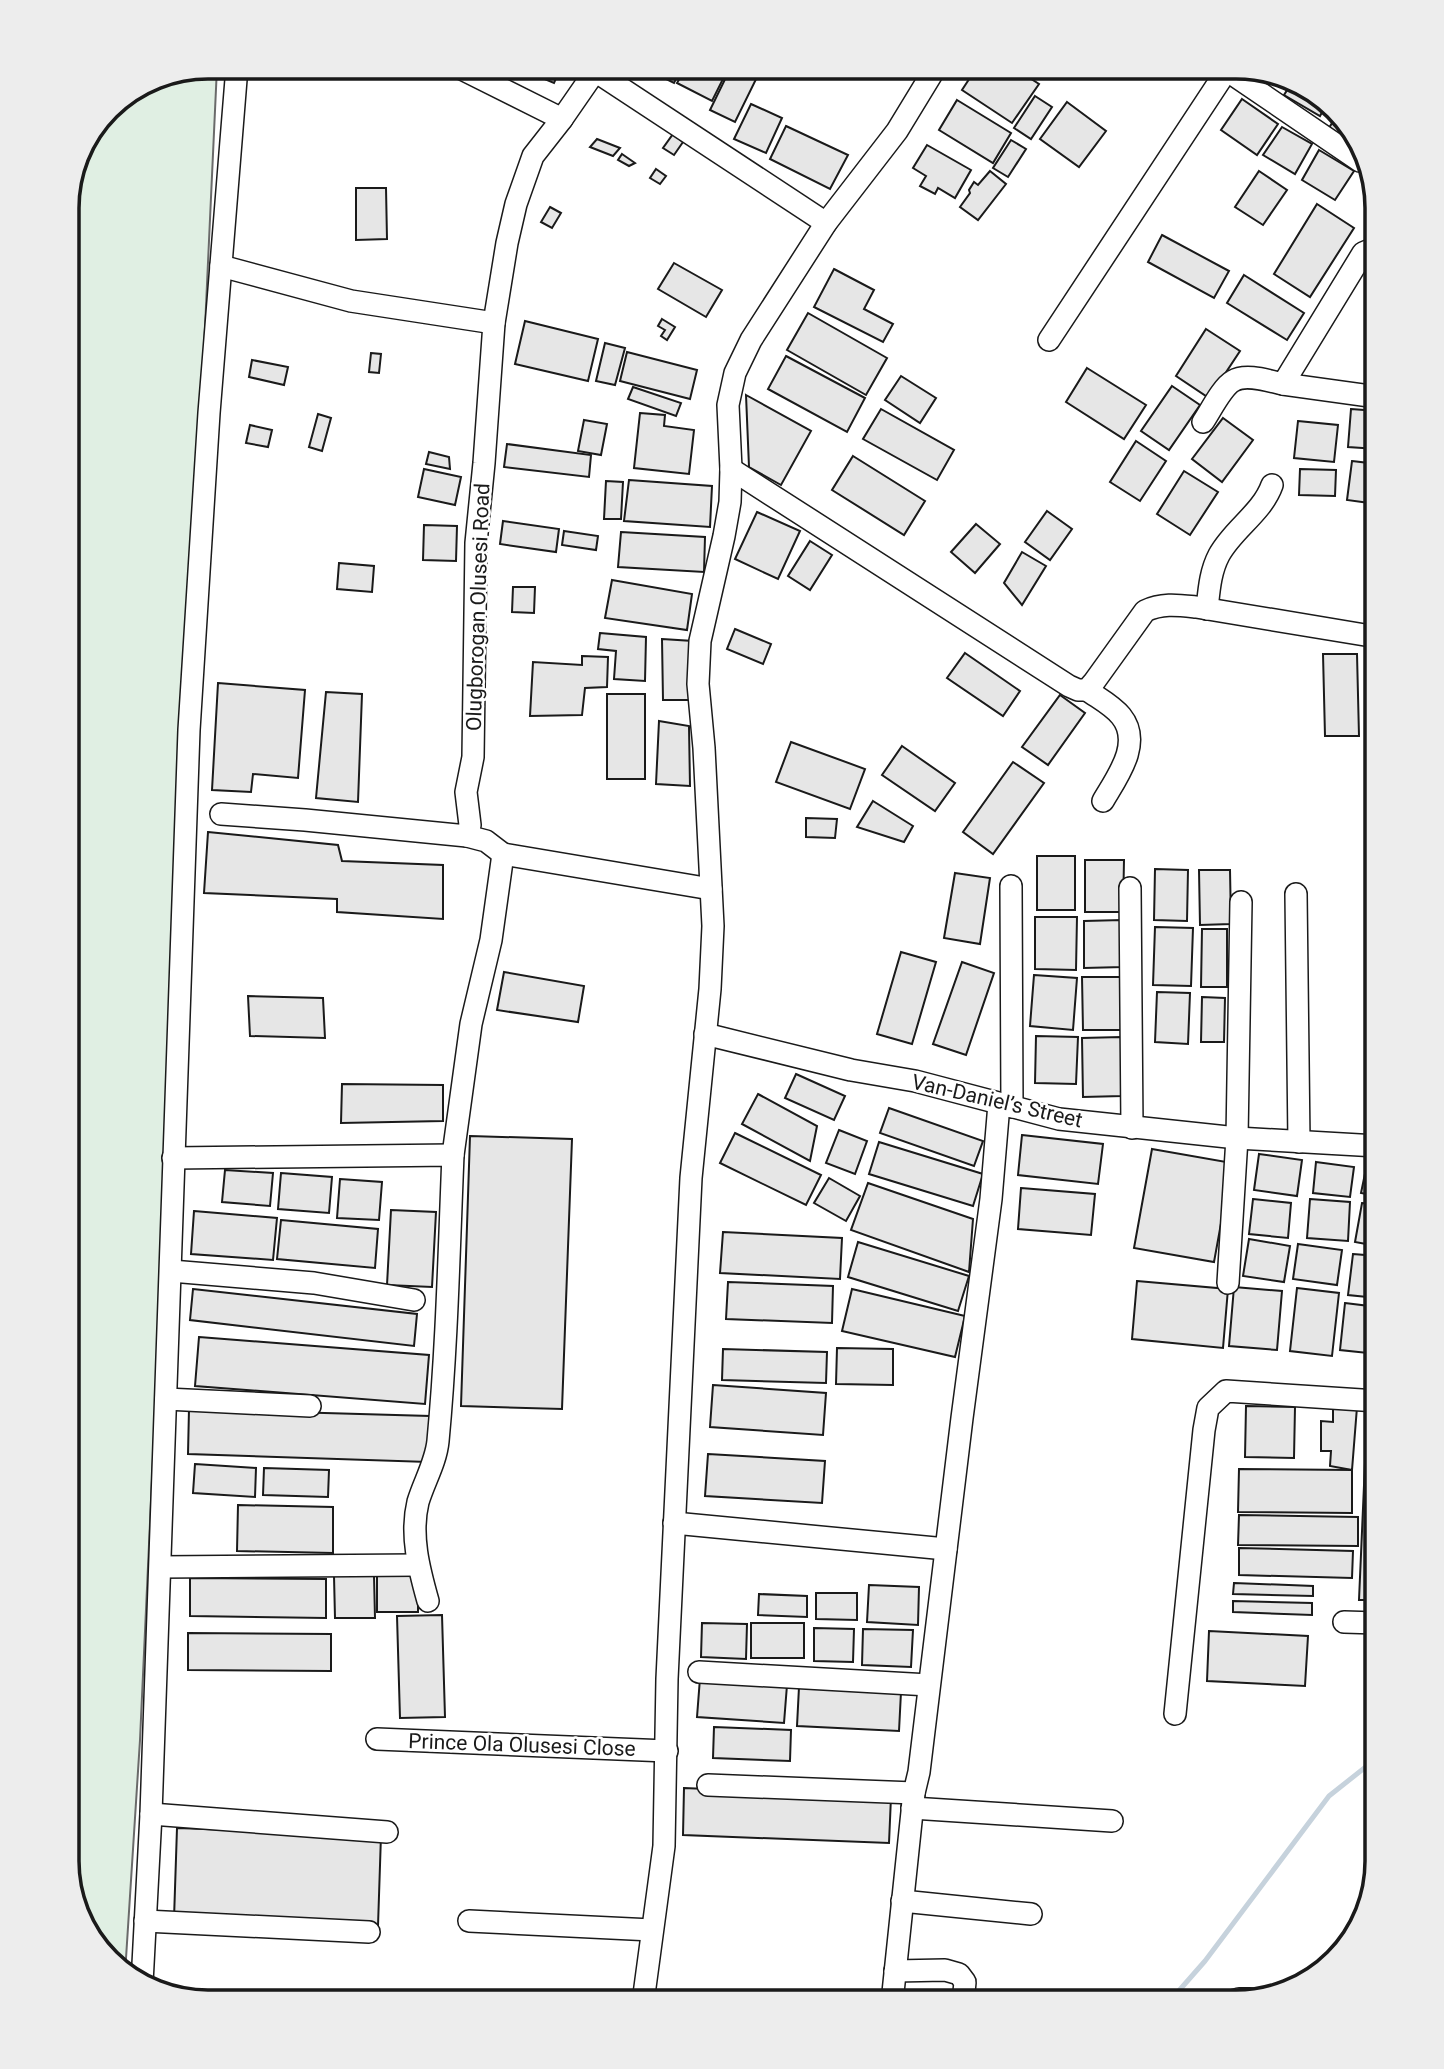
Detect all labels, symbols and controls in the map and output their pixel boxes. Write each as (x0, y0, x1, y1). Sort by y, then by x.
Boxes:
street label: Olugborogan Olusesi Road (462, 483, 494, 731)
street label: Van-Daniel’s Street (909, 1070, 1085, 1132)
street label: Prince Ola Olusesi Close (408, 1729, 636, 1761)

